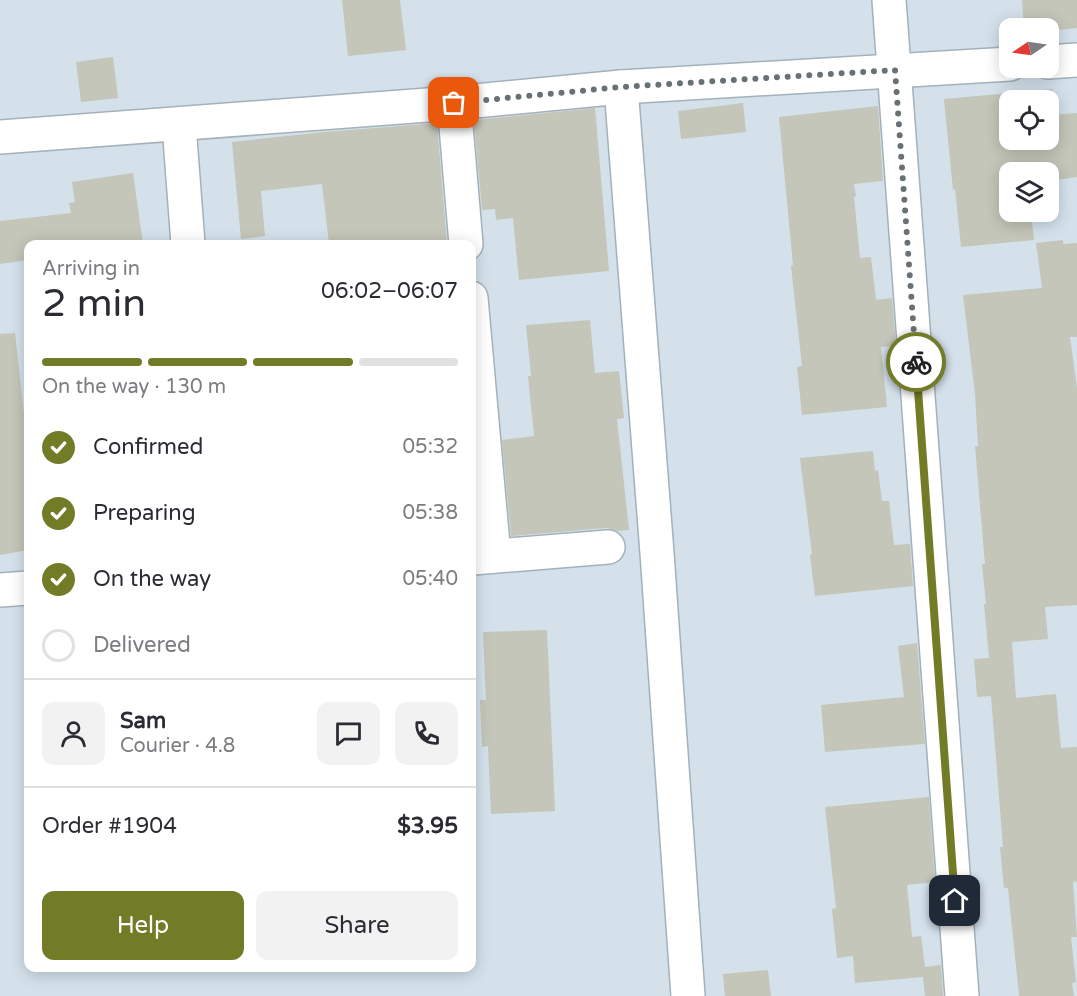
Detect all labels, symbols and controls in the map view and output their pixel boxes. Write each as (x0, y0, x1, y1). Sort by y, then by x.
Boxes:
north arrow (999, 18, 1059, 78)
map controls (999, 18, 1059, 222)
pin (428, 77, 479, 128)
icon: bag (437, 86, 470, 119)
button: locate (999, 90, 1059, 150)
button: layers (999, 162, 1059, 222)
text: Arriving in (42, 257, 140, 281)
text: 06:02–06:07 (321, 278, 458, 304)
text: 2 min (42, 280, 146, 327)
courier (886, 332, 946, 392)
icon: bike (900, 346, 933, 379)
text: On the way · 130 m (42, 375, 226, 399)
icon: check (42, 431, 75, 464)
text: Confirmed (93, 434, 203, 460)
text: 05:32 (403, 435, 458, 459)
icon: check (42, 497, 75, 530)
text: Preparing (93, 500, 196, 526)
text: 05:38 (403, 501, 458, 525)
icon: check (42, 563, 75, 596)
text: On the way (93, 566, 211, 592)
text: 05:40 (403, 567, 458, 591)
text: Delivered (93, 632, 191, 658)
button: person (42, 702, 105, 765)
button: chat (317, 702, 380, 765)
button: phone (395, 702, 458, 765)
text: Sam (120, 708, 166, 734)
text: Courier · 4.8 (120, 734, 235, 758)
text: Order #1904 (42, 813, 177, 839)
text: $3.95 (397, 813, 458, 839)
pin (929, 875, 980, 926)
icon: home (938, 884, 971, 917)
button: Help (42, 891, 244, 960)
button: Share (256, 891, 458, 960)

